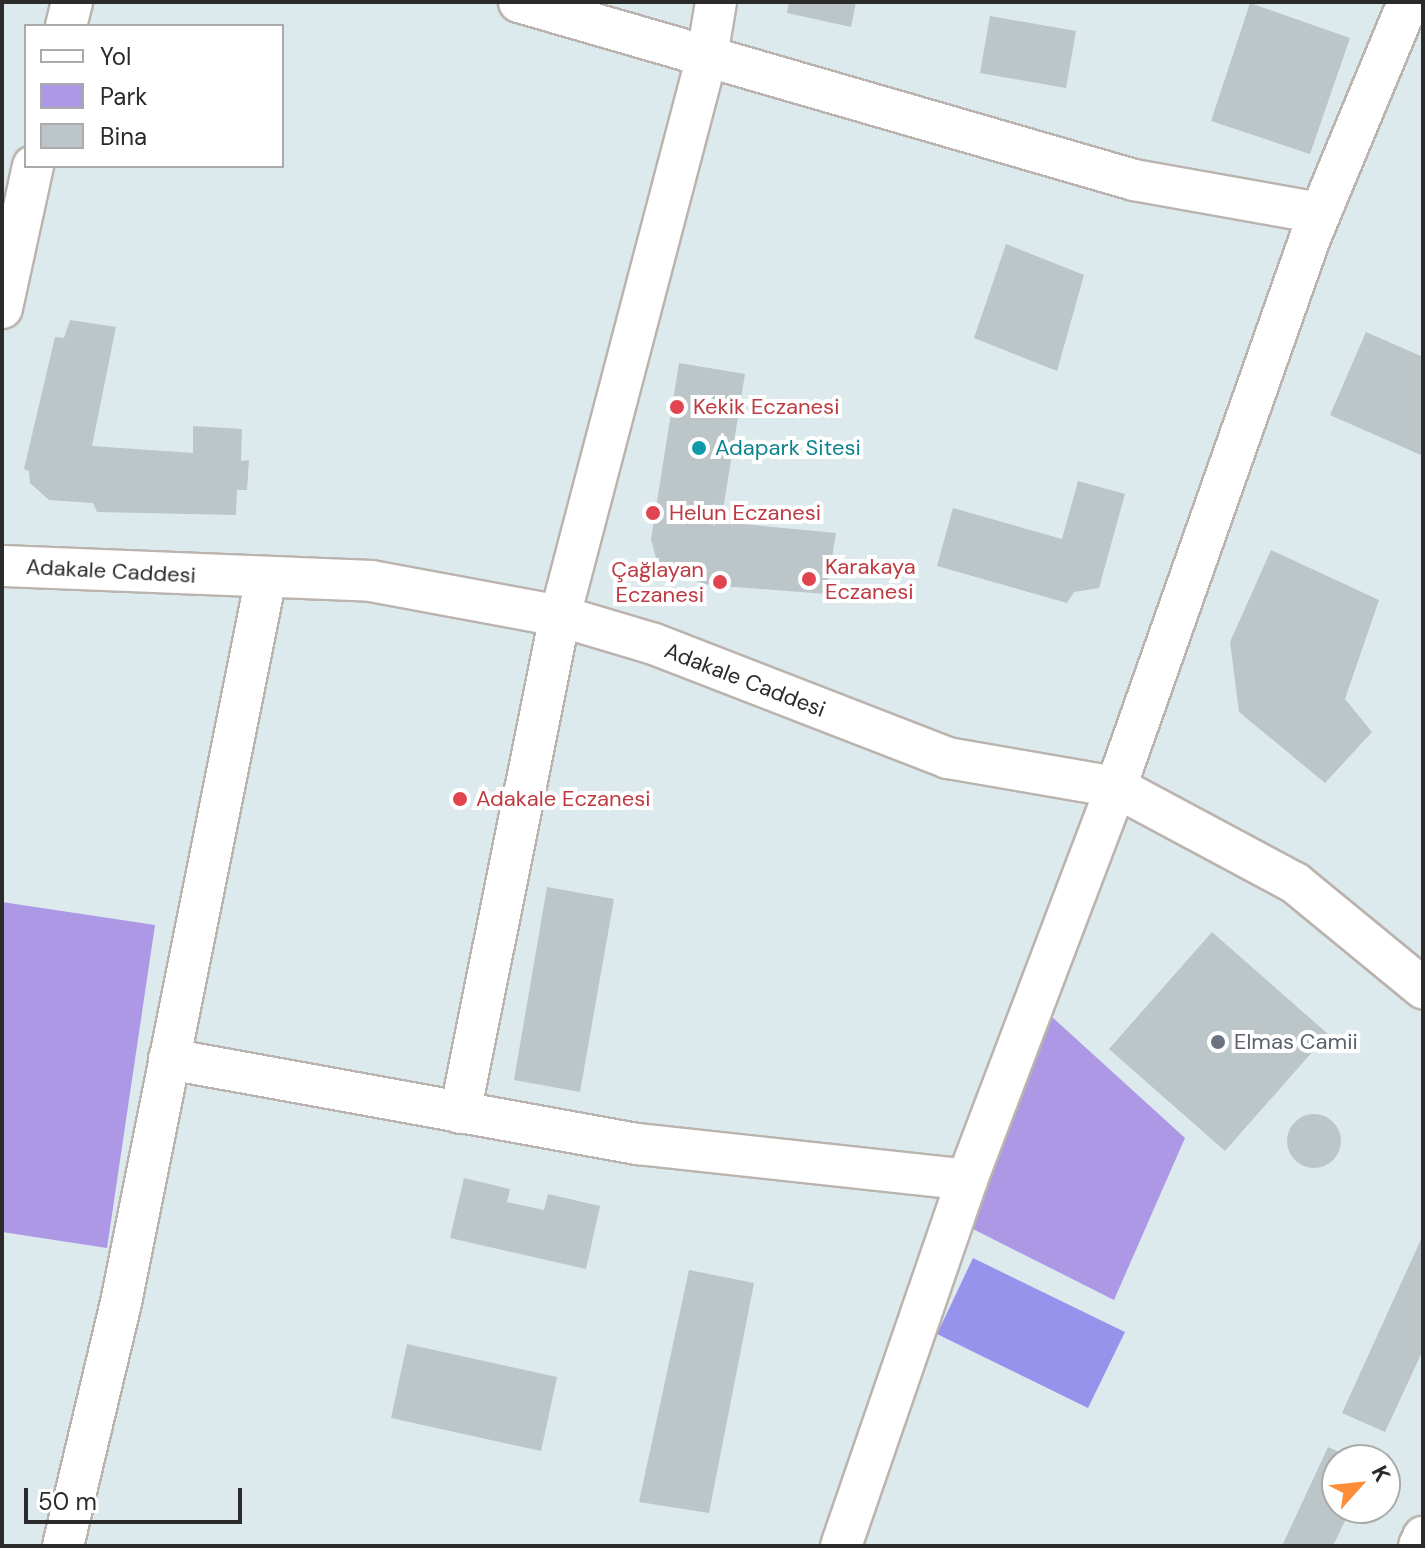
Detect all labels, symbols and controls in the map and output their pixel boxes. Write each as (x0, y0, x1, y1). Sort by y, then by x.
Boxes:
legend (24, 24, 284, 168)
text: Yol (100, 41, 131, 72)
text: Park (100, 81, 147, 112)
text: Bina (100, 121, 147, 152)
place label: Kekik Eczanesi (693, 394, 839, 420)
marker: Kekik Eczanesi (668, 398, 686, 416)
place label: Adapark Sitesi (715, 435, 861, 461)
marker: Adapark Sitesi (690, 439, 708, 457)
place label: Helun Eczanesi (669, 500, 821, 526)
marker: Helun Eczanesi (644, 504, 662, 522)
street label: Adakale Caddesi (25, 553, 197, 589)
place label: Karakaya Eczanesi (825, 553, 916, 604)
place label: Çağlayan Eczanesi (611, 556, 704, 608)
marker: Karakaya Eczanesi (800, 570, 818, 588)
marker: Çağlayan Eczanesi (711, 573, 729, 591)
street label: Adakale Caddesi (661, 637, 829, 723)
place label: Adakale Eczanesi (476, 786, 651, 812)
marker: Adakale Eczanesi (451, 790, 469, 808)
place label: Elmas Camii (1234, 1029, 1358, 1055)
marker: Elmas Camii (1209, 1033, 1227, 1051)
north arrow (1321, 1444, 1401, 1524)
text: K (1365, 1461, 1397, 1487)
scale bar (28, 1472, 246, 1522)
text: 50 m (38, 1486, 97, 1517)

